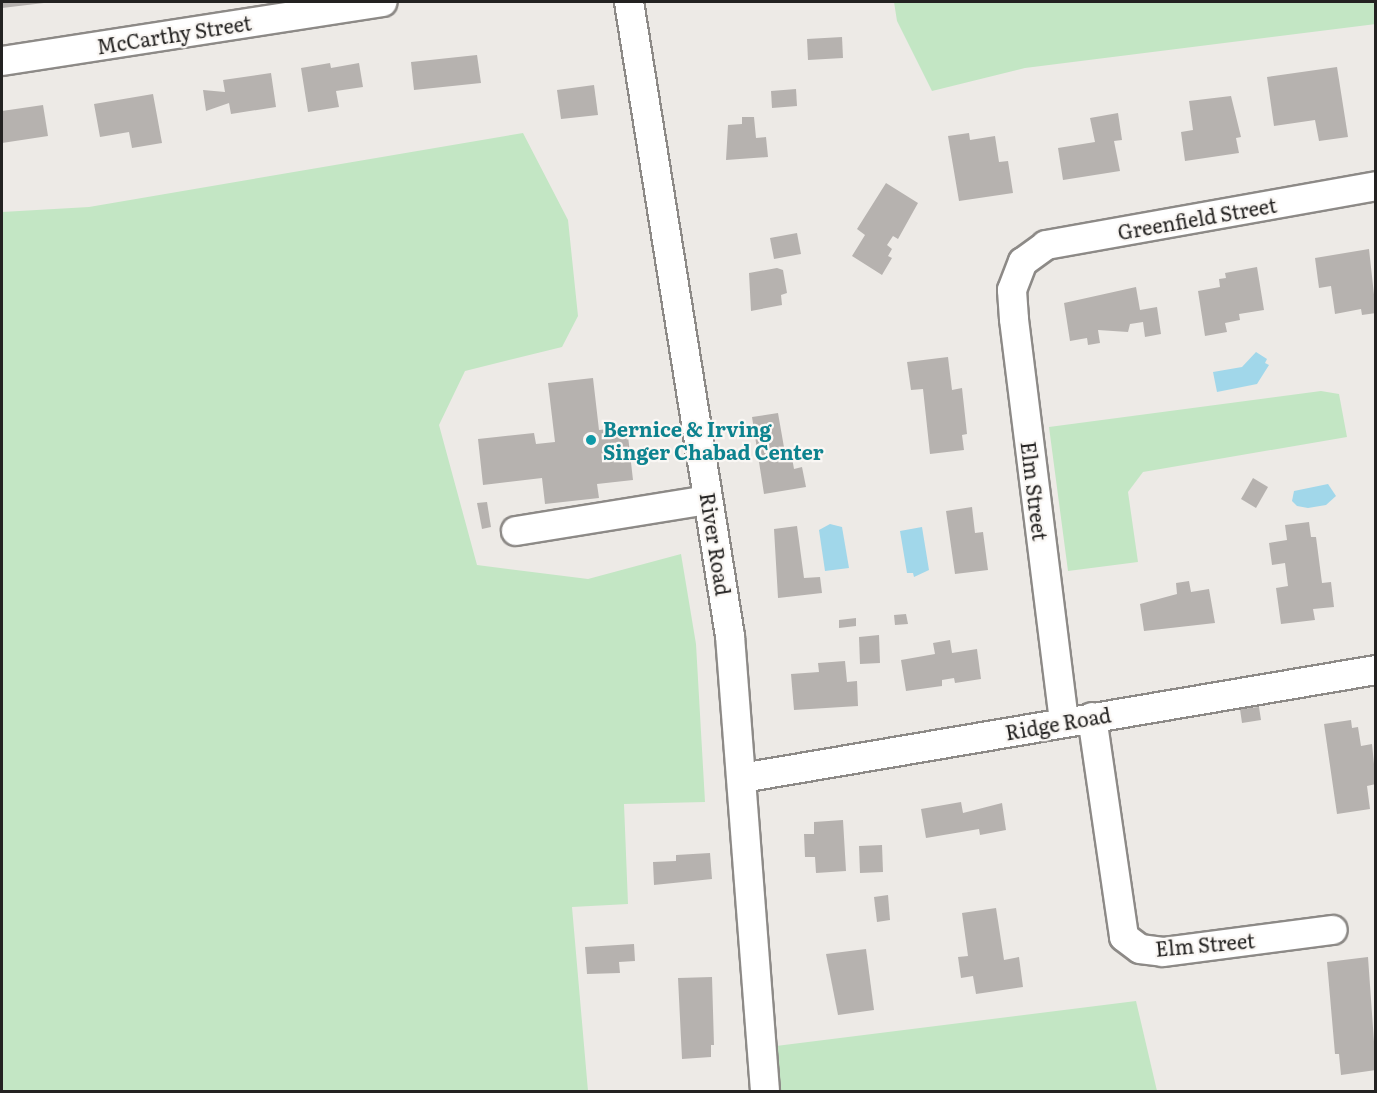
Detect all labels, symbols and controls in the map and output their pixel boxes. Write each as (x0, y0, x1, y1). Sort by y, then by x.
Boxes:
street label: McCarthy Street (95, 10, 253, 58)
street label: Greenfield Street (1116, 192, 1278, 244)
place label: Bernice & Irving Singer Chabad Center (603, 416, 824, 463)
marker: Bernice & Irving Singer Chabad Center (584, 433, 598, 447)
street label: Elm Street (1017, 440, 1053, 542)
street label: River Road (696, 491, 736, 597)
street label: Ridge Road (1003, 702, 1113, 744)
street label: Elm Street (1154, 928, 1256, 960)

